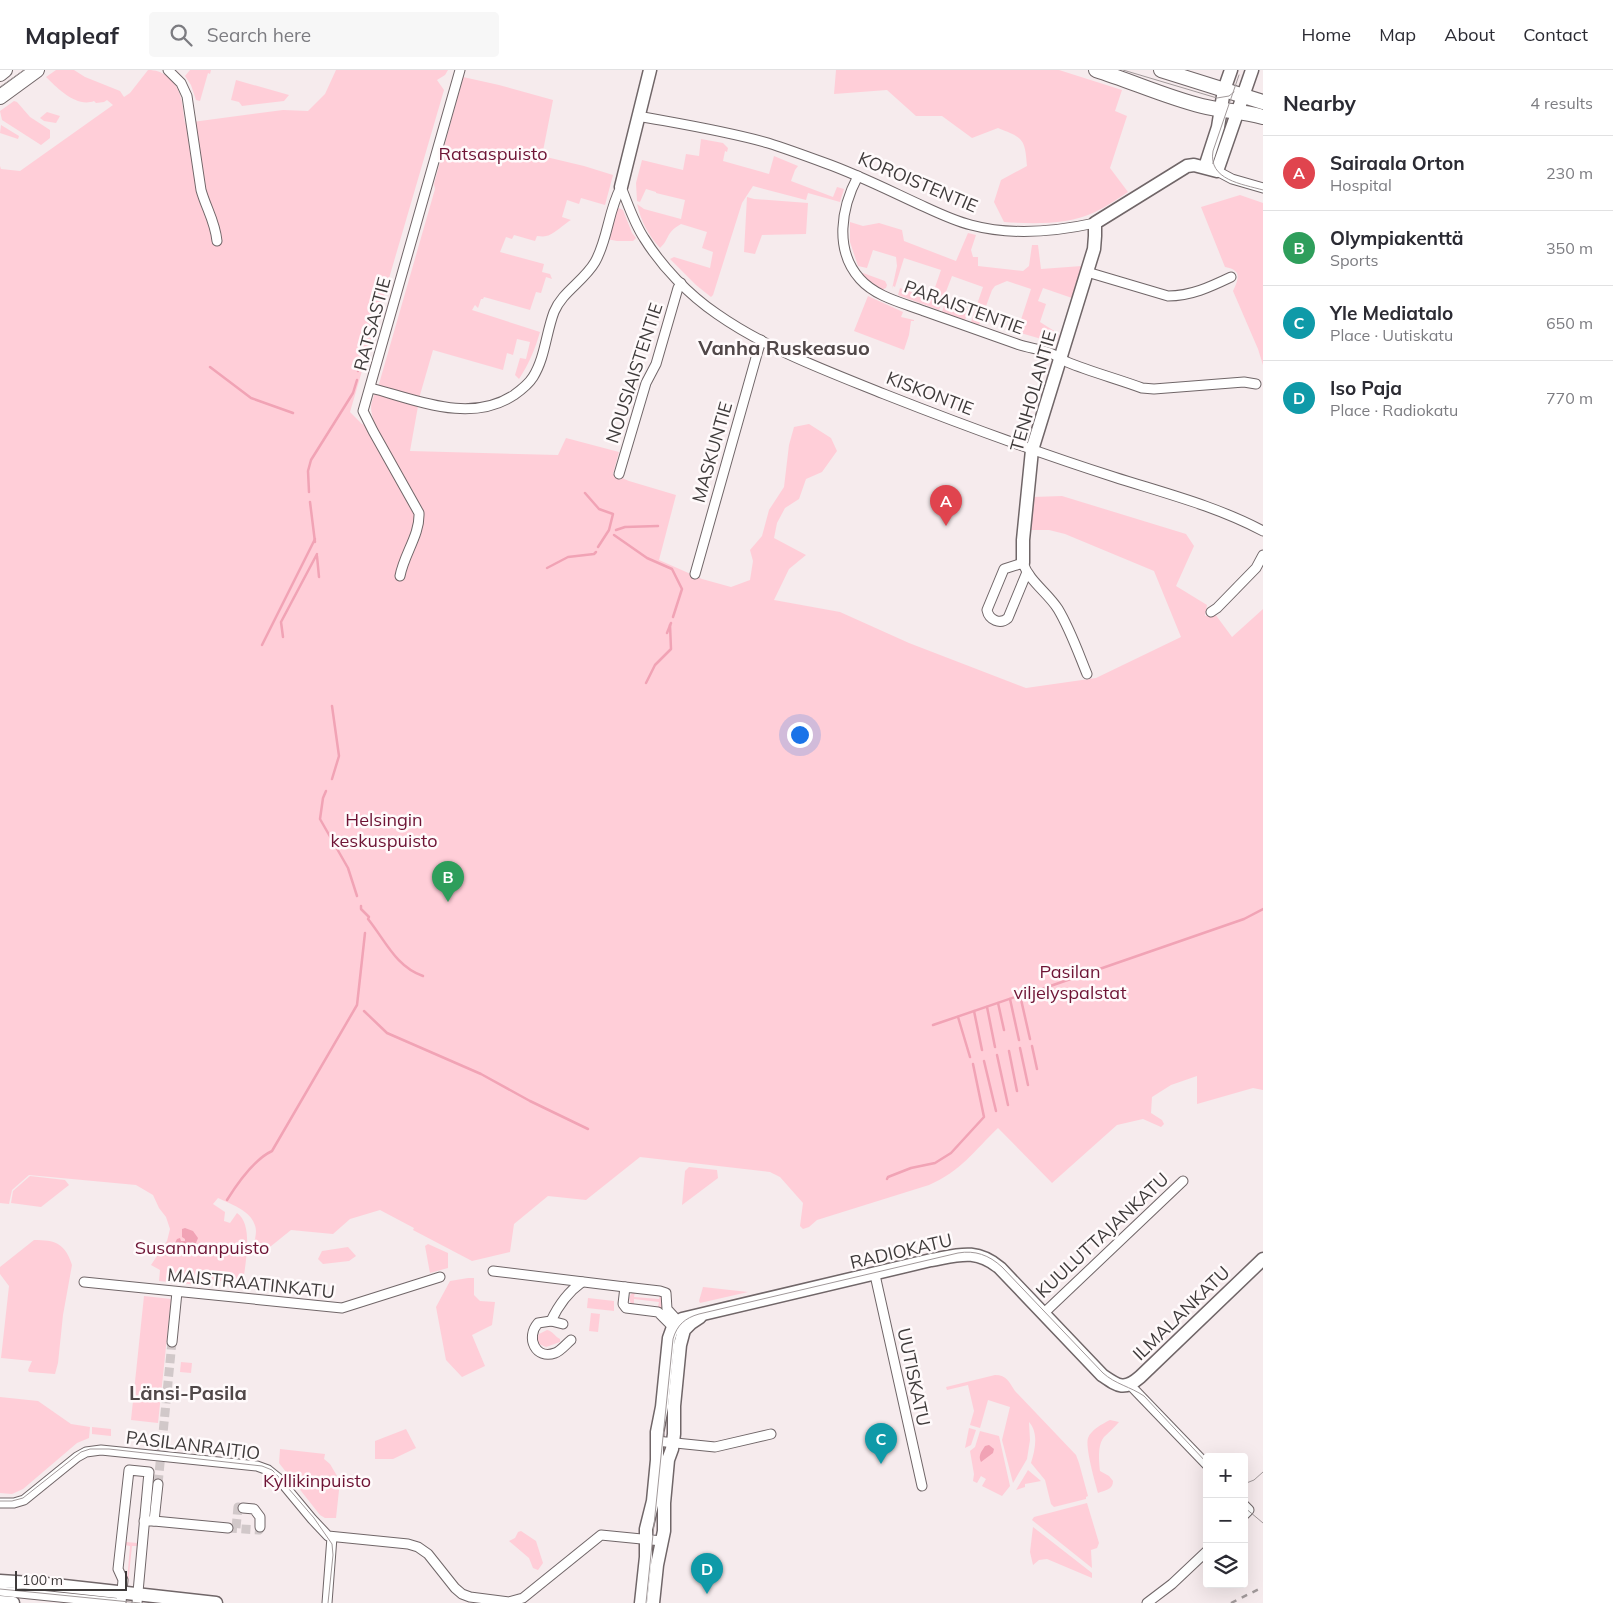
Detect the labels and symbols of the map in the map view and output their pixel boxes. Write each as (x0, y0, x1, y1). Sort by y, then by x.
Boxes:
park label: Ratsaspuisto (439, 142, 547, 165)
street label: KOROISTENTIE (855, 146, 981, 218)
street label: RATSASTIE (348, 275, 396, 373)
street label: PARAISTENTIE (901, 275, 1027, 339)
street label: NOUSIAISTENTIE (600, 300, 668, 446)
street label: TENHOLANTIE (1005, 328, 1061, 454)
district label: Vanha Ruskeasuo (697, 335, 870, 360)
street label: KISKONTIE (883, 366, 977, 420)
street label: MASKUNTIE (687, 399, 737, 505)
pin: A (930, 485, 962, 526)
your location (787, 722, 813, 748)
park label: Helsingin keskuspuisto (330, 808, 438, 852)
pin: B (432, 861, 464, 902)
park label: Pasilan viljelyspalstat (1014, 960, 1126, 1004)
street label: KUULUTTAJANKATU (1031, 1167, 1173, 1303)
street label: RADIOKATU (848, 1228, 954, 1274)
park label: Susannanpuisto (135, 1236, 269, 1259)
street label: ILMALANKATU (1128, 1261, 1234, 1365)
street label: MAISTRAATINKATU (166, 1263, 336, 1303)
street label: UUTISKATU (892, 1326, 936, 1428)
district label: Länsi-Pasila (129, 1380, 247, 1405)
pin: C (865, 1423, 897, 1464)
street label: PASILANRAITIO (125, 1425, 261, 1465)
park label: Kyllikinpuisto (263, 1469, 371, 1492)
pin: D (691, 1553, 723, 1594)
scale bar (15, 1568, 128, 1591)

